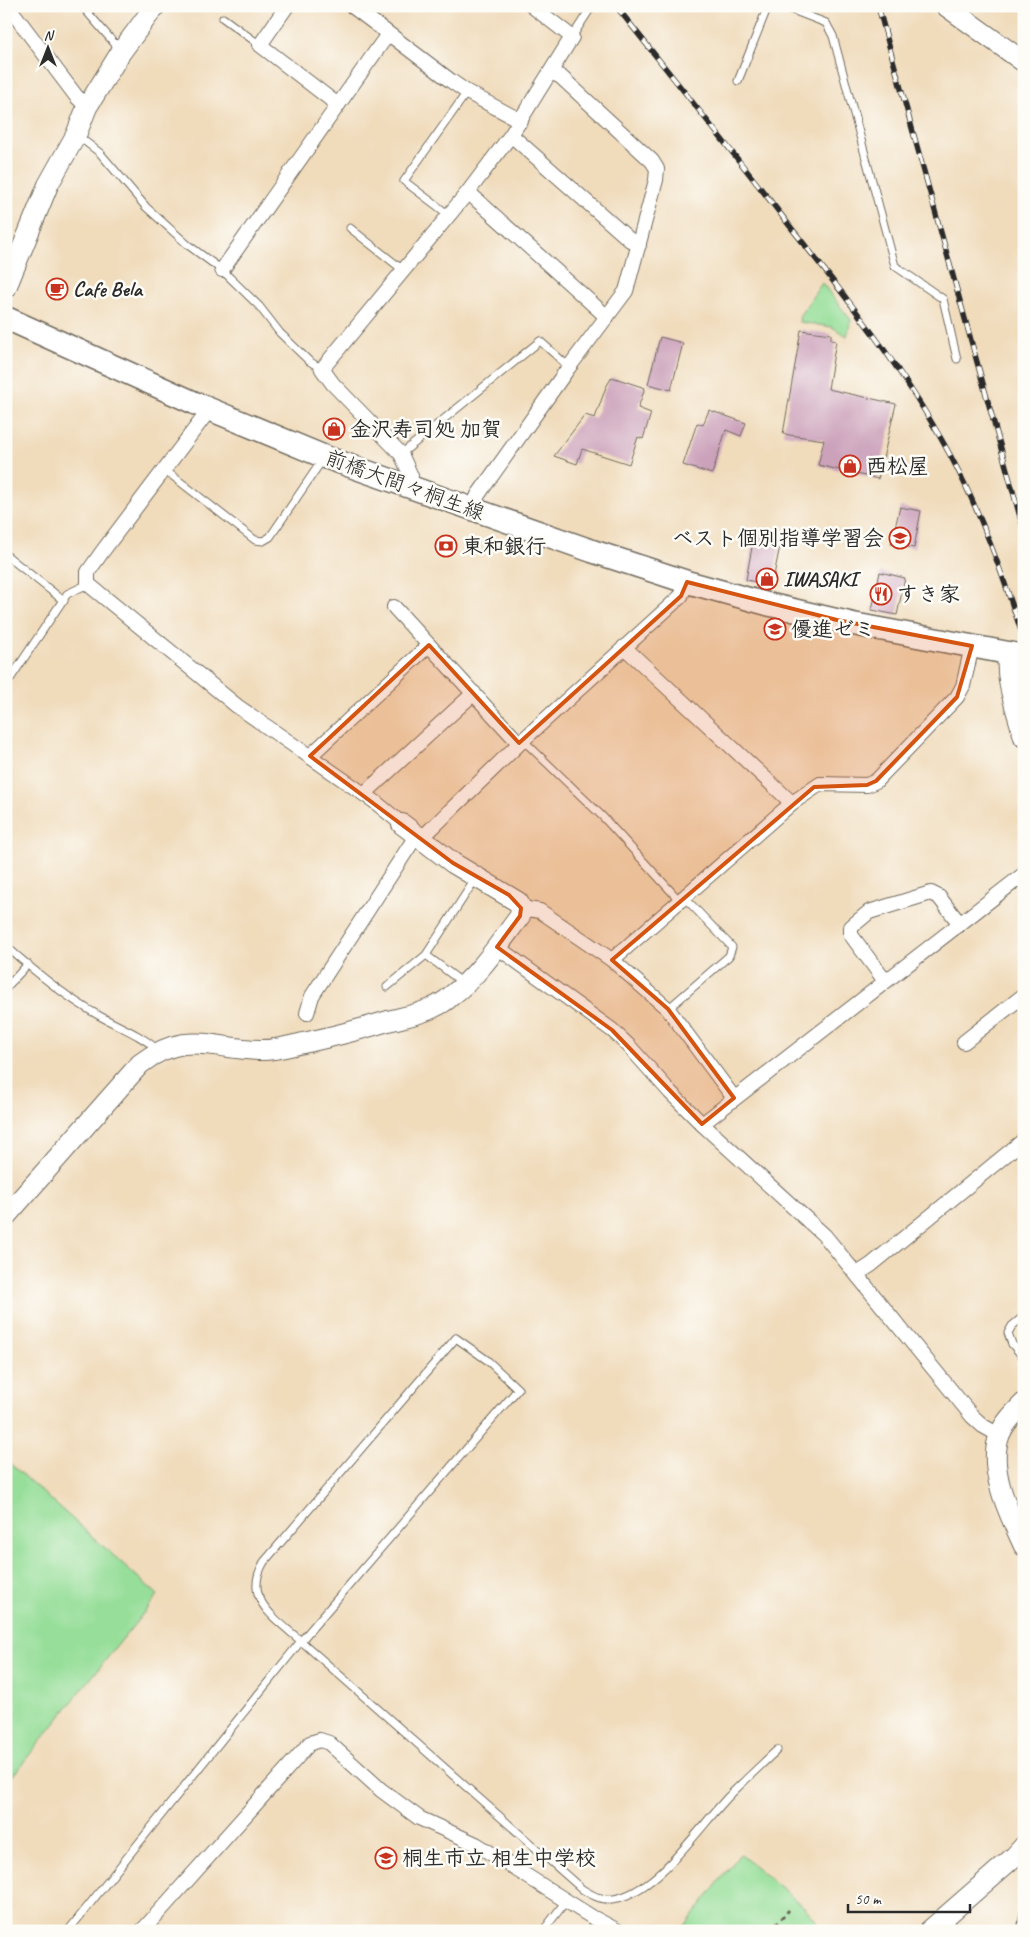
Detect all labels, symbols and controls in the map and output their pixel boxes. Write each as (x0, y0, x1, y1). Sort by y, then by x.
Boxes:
north arrow (22, 22, 72, 72)
text: N (44, 27, 55, 44)
place label: Cafe Bela (73, 276, 143, 302)
cafe icon: Cafe Bela (45, 277, 69, 301)
place label: 金沢寿司処 加賀 (350, 416, 502, 442)
shop icon: 金沢寿司処 加賀 (322, 417, 346, 441)
street label: 前橋大間々桐生線 (322, 444, 488, 526)
place label: 西松屋 (866, 453, 929, 479)
shop icon: 西松屋 (838, 454, 862, 478)
place label: ベスト個別指導学習会 (672, 525, 884, 551)
school or university icon: ベスト個別指導学習会 (888, 526, 912, 550)
place label: 東和銀行 (462, 533, 546, 559)
bank icon: 東和銀行 (434, 534, 458, 558)
place label: IWASAKI (783, 566, 861, 592)
shop icon: IWASAKI (755, 567, 779, 591)
place label: すき家 (897, 581, 960, 607)
restaurant icon: すき家 (869, 582, 893, 606)
place label: 優進ゼミ (791, 616, 875, 642)
school or university icon: 優進ゼミ (763, 617, 787, 641)
place label: 桐生市立 相生中学校 (402, 1845, 596, 1871)
school or university icon: 桐生市立 相生中学校 (374, 1846, 398, 1870)
scale bar (848, 1882, 970, 1914)
text: 50 m (855, 1890, 882, 1909)

